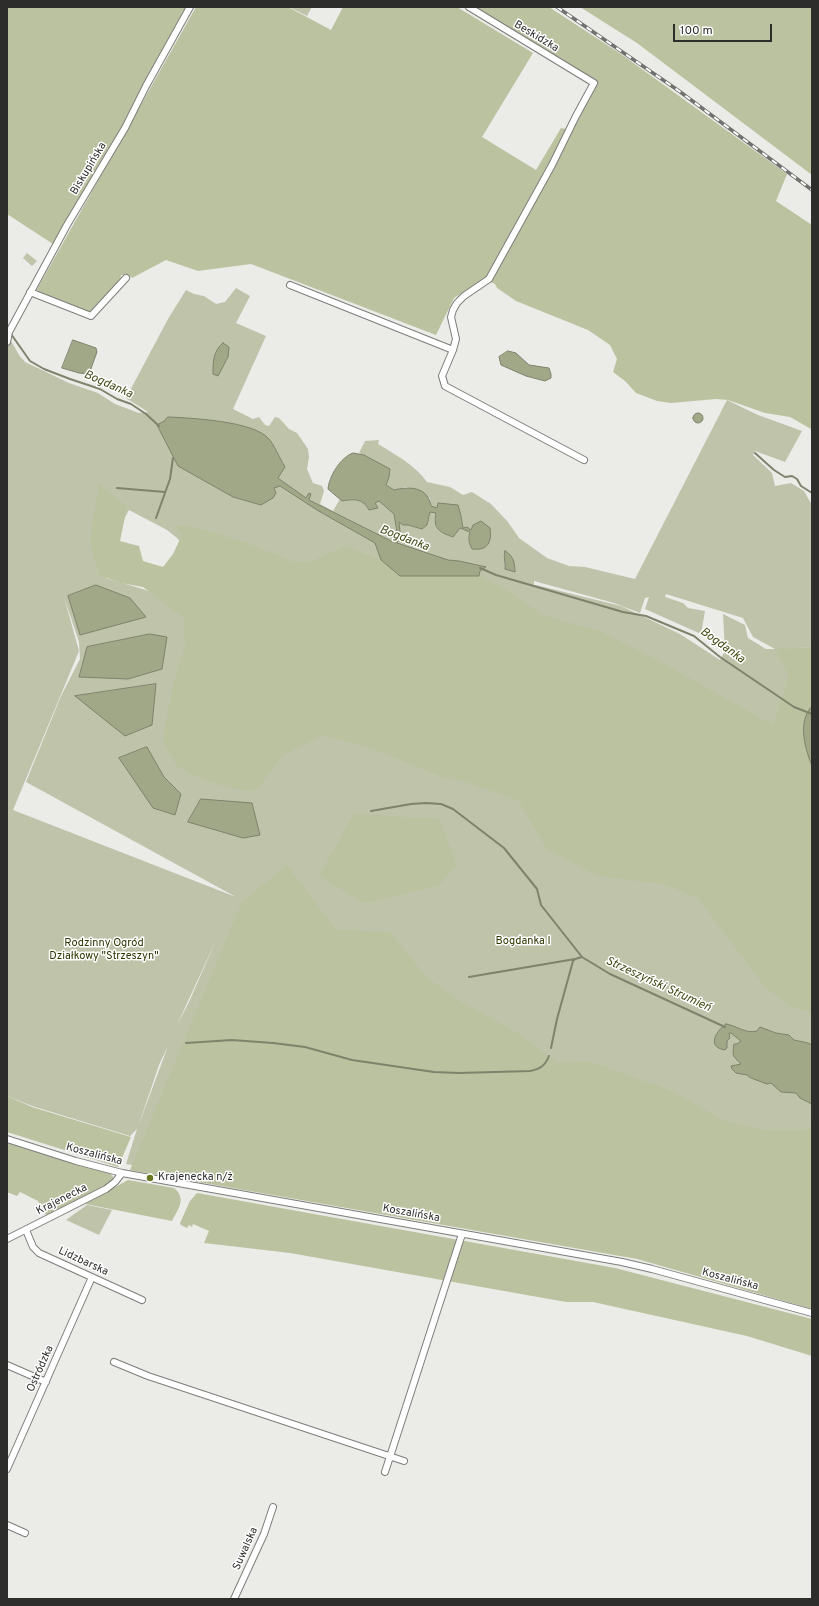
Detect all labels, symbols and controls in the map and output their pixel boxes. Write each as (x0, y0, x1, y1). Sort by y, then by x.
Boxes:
scale bar (675, 16, 774, 42)
street label: Beskidzka (511, 18, 561, 56)
text: 100 m (680, 23, 713, 39)
street label: Biskupińska (68, 140, 110, 198)
water label: Bogdanka (81, 368, 135, 402)
water label: Bogdanka (377, 523, 431, 555)
water label: Bogdanka (697, 625, 747, 667)
park label: Bogdanka I (495, 935, 551, 949)
park label: Rodzinny Ogród Działkowy "Strzeszyn" (49, 937, 159, 963)
water label: Strzeszyński Strumień (603, 954, 713, 1016)
street label: Koszalińska (64, 1141, 124, 1169)
place label: Krajenecka n/ż (158, 1171, 233, 1185)
marker: Krajenecka n/ż (145, 1173, 155, 1183)
street label: Krajenecka (34, 1182, 90, 1218)
street label: Koszalińska (381, 1202, 441, 1226)
street label: Lidzbarska (56, 1245, 110, 1279)
street label: Koszalińska (700, 1266, 760, 1294)
street label: Ostródzka (25, 1344, 57, 1394)
street label: Suwalska (231, 1525, 261, 1573)

